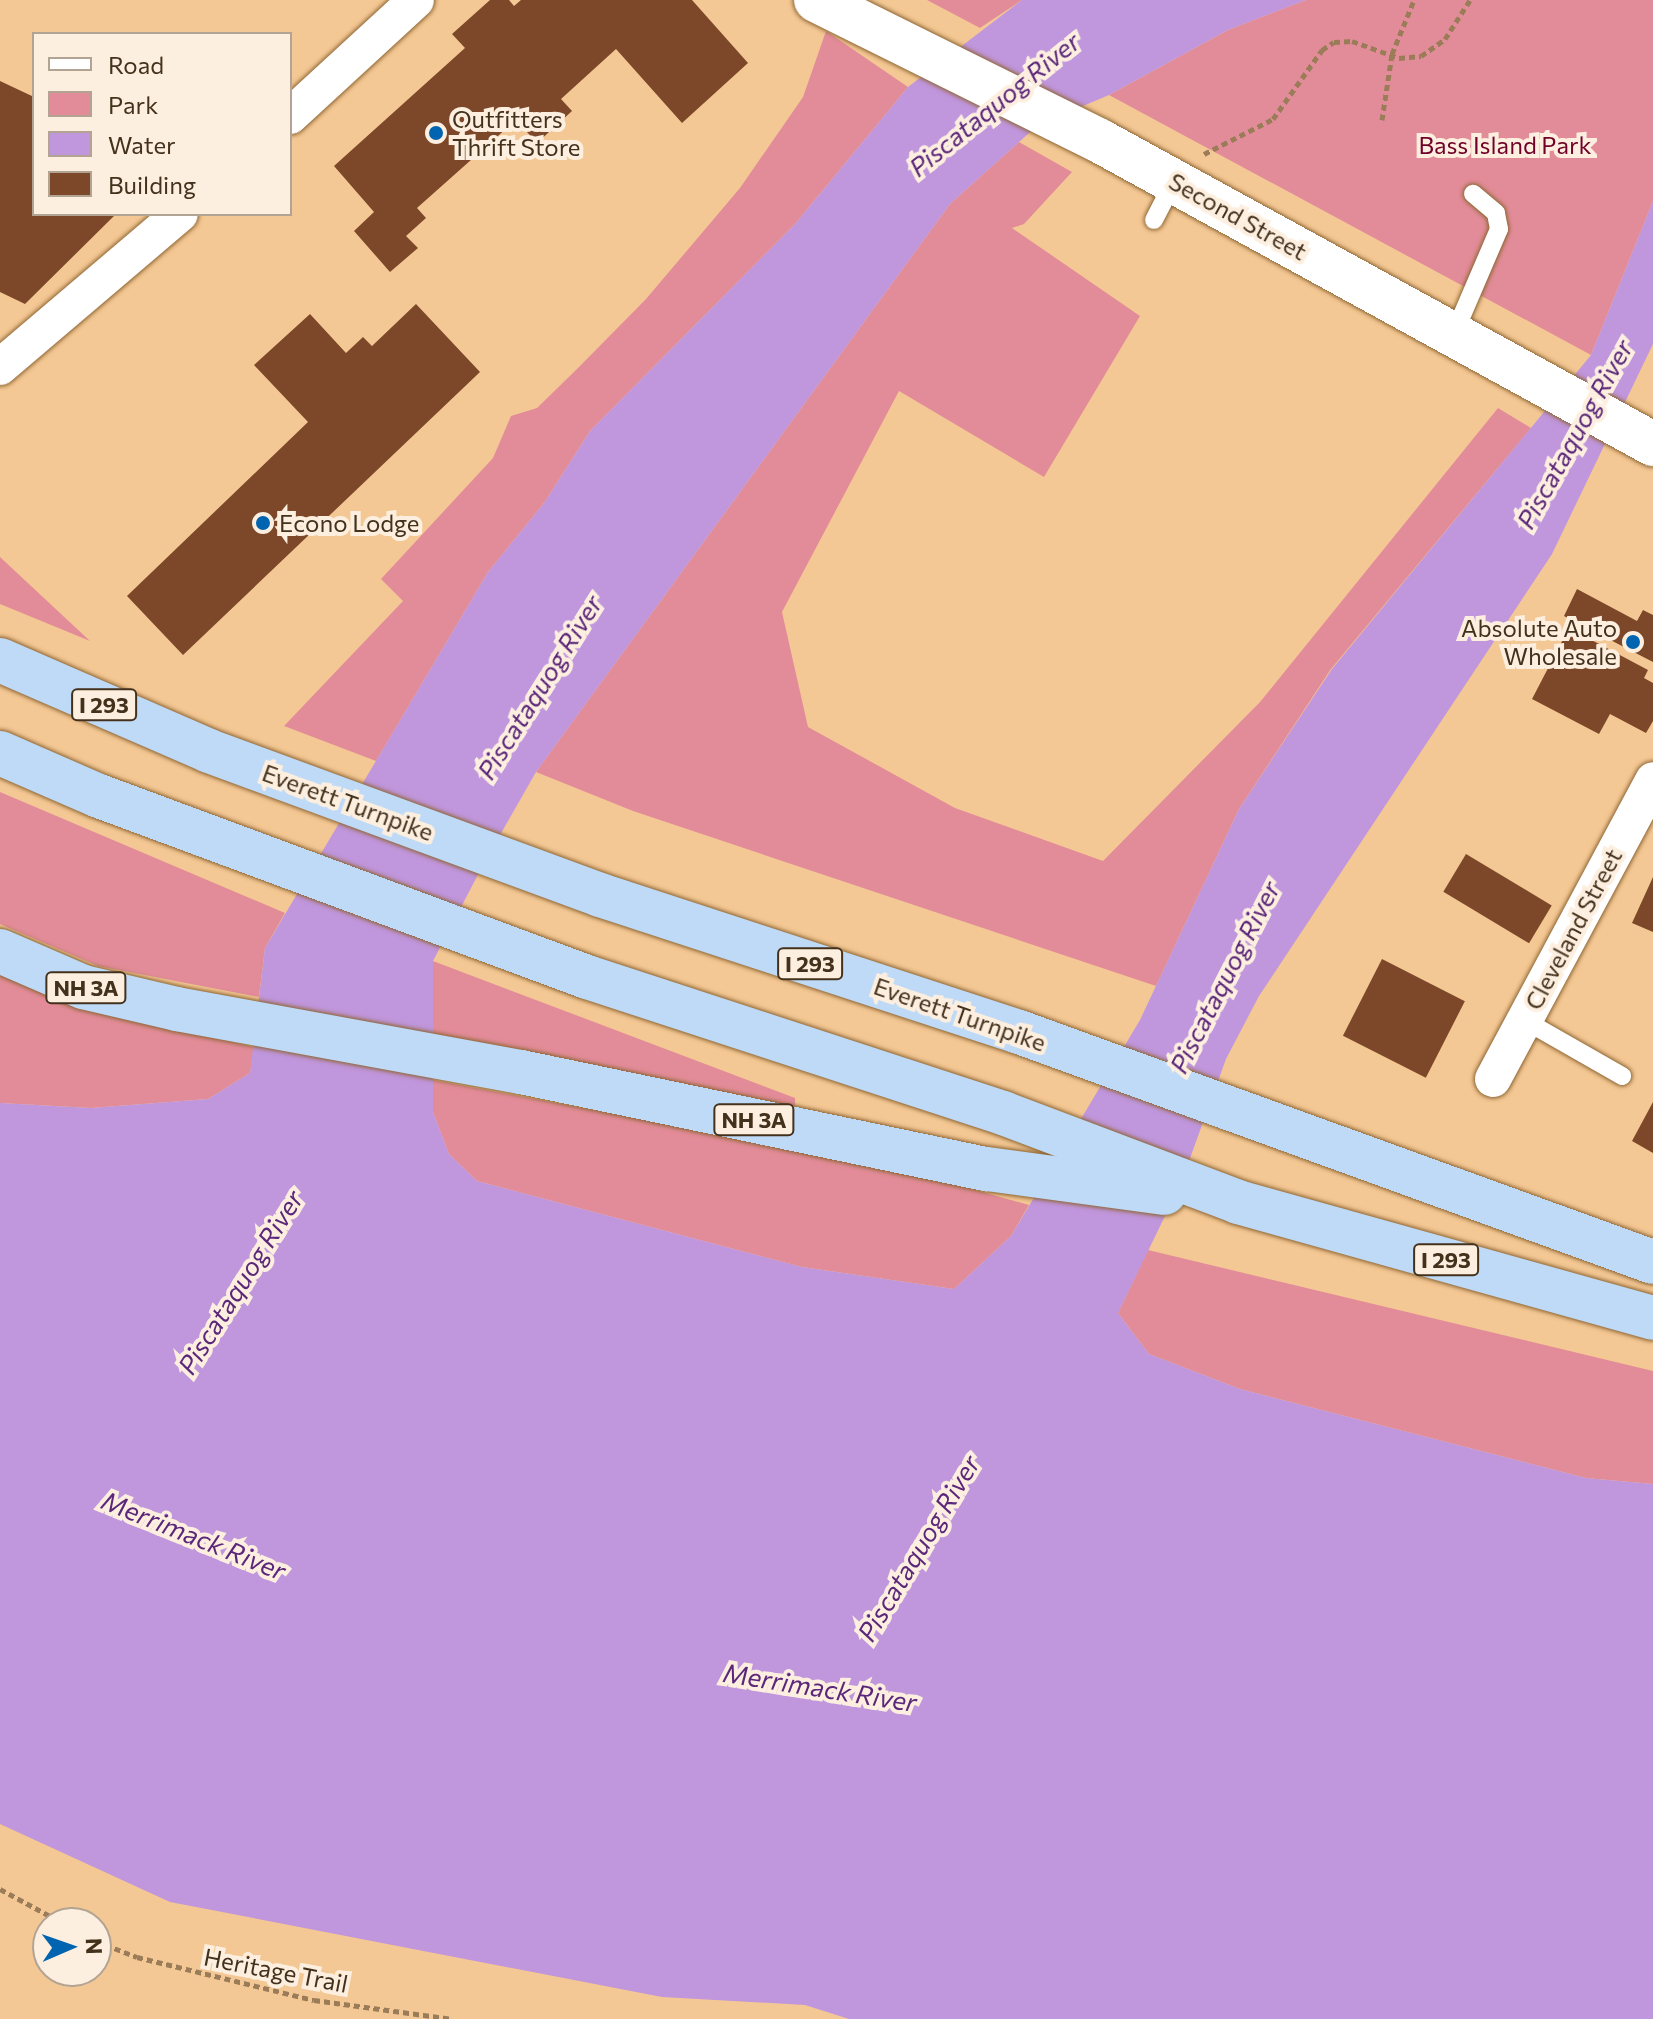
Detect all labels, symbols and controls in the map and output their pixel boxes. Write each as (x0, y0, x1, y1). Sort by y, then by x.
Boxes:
water label: Piscataquog River (902, 25, 1086, 183)
legend (32, 32, 292, 216)
text: Road (108, 50, 164, 79)
text: Park (108, 90, 158, 119)
place label: Outfitters Thrift Store (452, 105, 580, 161)
marker: Outfitters Thrift Store (427, 124, 445, 142)
text: Water (108, 130, 176, 159)
park label: Bass Island Park (1418, 131, 1592, 159)
street label: Second Street (1164, 166, 1312, 266)
text: Building (108, 170, 196, 199)
water label: Piscataquog River (1509, 334, 1639, 534)
place label: Econo Lodge (279, 509, 420, 537)
marker: Econo Lodge (254, 514, 272, 532)
water label: Piscataquog River (470, 589, 608, 785)
place label: Absolute Auto Wholesale (1461, 614, 1617, 670)
marker: Absolute Auto Wholesale (1624, 633, 1642, 651)
road number: I 293 (70, 687, 138, 723)
street label: Everett Turnpike (259, 758, 437, 846)
street label: Cleveland Street (1518, 844, 1628, 1014)
water label: Piscataquog River (1162, 876, 1286, 1078)
road number: I 293 (776, 946, 844, 982)
road number: NH 3A (44, 970, 128, 1006)
street label: Everett Turnpike (870, 971, 1050, 1057)
road number: NH 3A (712, 1102, 796, 1138)
water label: Piscataquog River (171, 1184, 309, 1380)
road number: I 293 (1412, 1242, 1480, 1278)
water label: Piscataquog River (850, 1449, 986, 1647)
water label: Merrimack River (98, 1484, 290, 1586)
water label: Merrimack River (721, 1656, 919, 1718)
north arrow (32, 1907, 112, 1987)
text: N (81, 1937, 108, 1955)
street label: Heritage Trail (201, 1942, 351, 1998)

